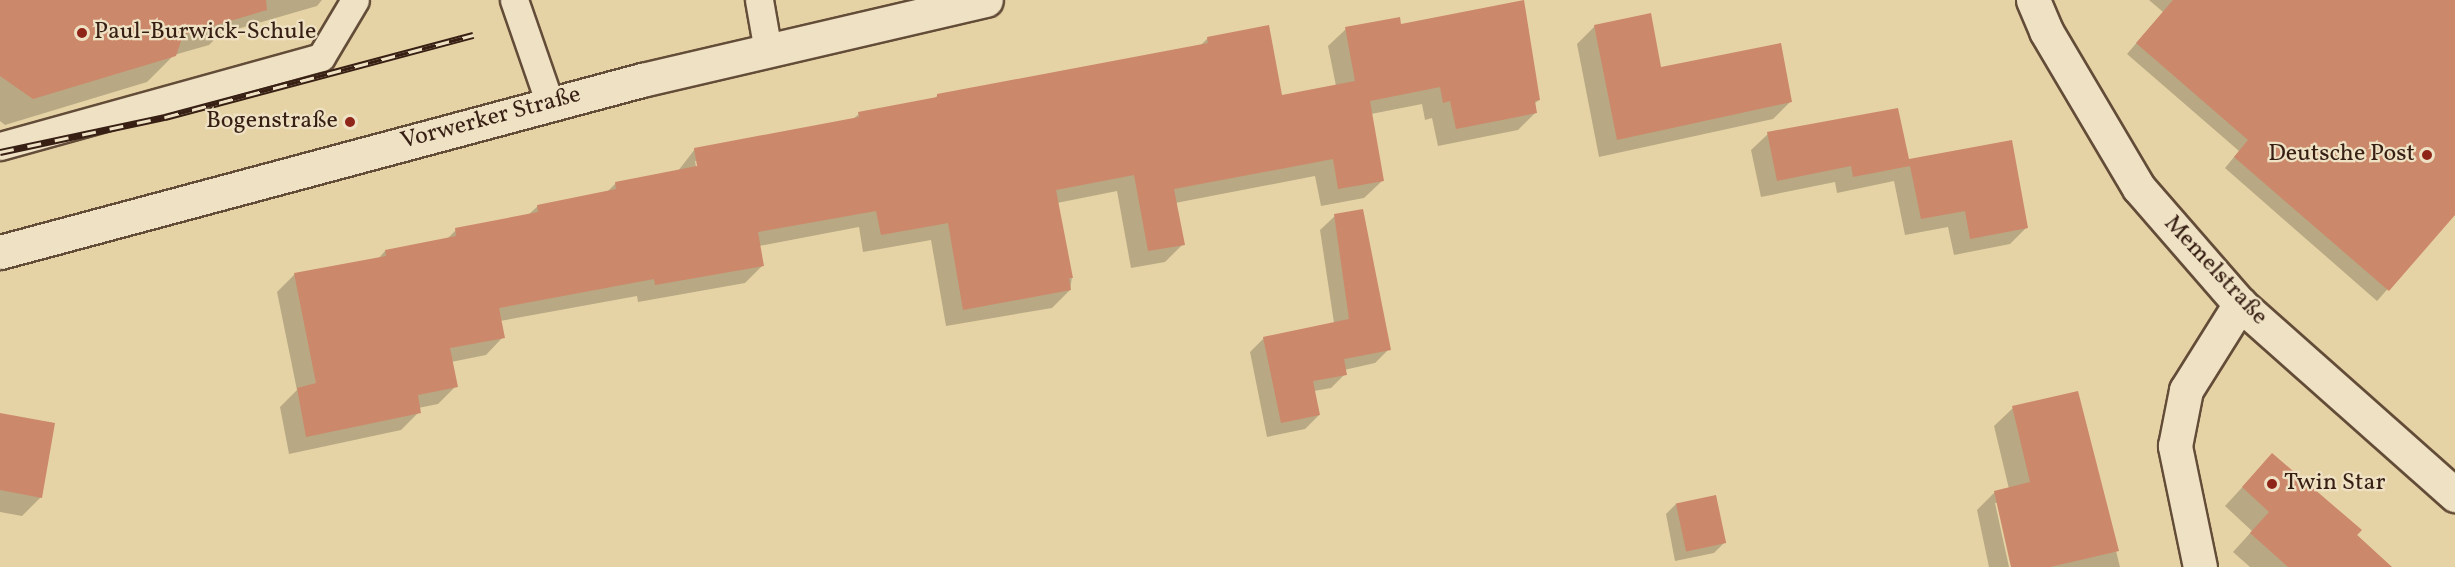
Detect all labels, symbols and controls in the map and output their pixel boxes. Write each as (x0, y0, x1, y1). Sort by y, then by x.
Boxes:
place label: Paul-Burwick-Schule (94, 19, 316, 47)
marker: Paul-Burwick-Schule (75, 26, 89, 40)
street label: Vorwerker Straße (398, 81, 584, 157)
place label: Bogenstraße (206, 108, 338, 136)
marker: Bogenstraße (343, 115, 357, 129)
place label: Deutsche Post (2268, 141, 2415, 169)
marker: Deutsche Post (2420, 148, 2434, 162)
street label: Memelstraße (2157, 210, 2273, 332)
place label: Twin Star (2284, 470, 2385, 498)
marker: Twin Star (2265, 477, 2279, 491)

